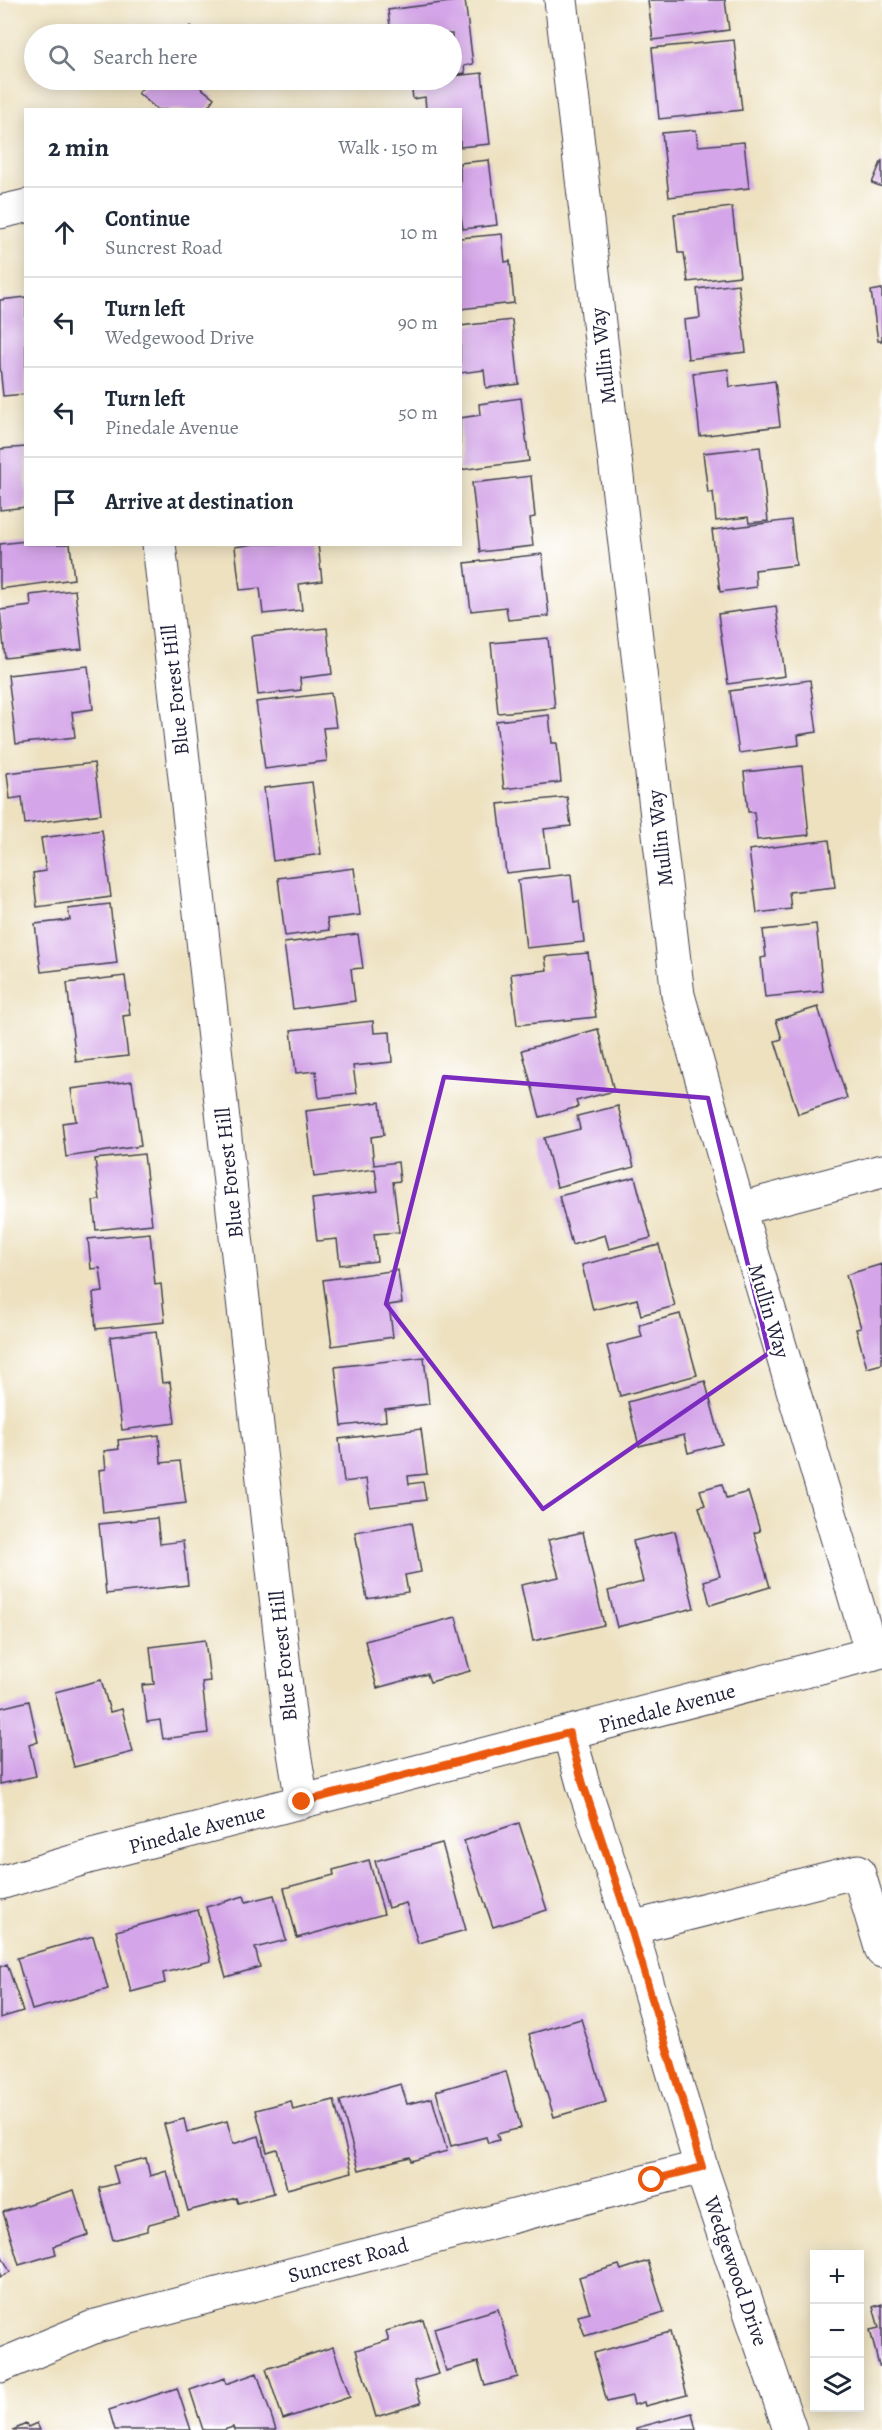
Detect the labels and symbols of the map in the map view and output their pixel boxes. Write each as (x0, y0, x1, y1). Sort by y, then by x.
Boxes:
street label: Mullin Way (583, 305, 623, 406)
street label: Blue Forest Hill (154, 623, 196, 757)
street label: Mullin Way (640, 787, 680, 888)
street label: Blue Forest Hill (208, 1106, 250, 1240)
street label: Mullin Way (741, 1260, 797, 1362)
street label: Blue Forest Hill (262, 1589, 304, 1723)
street label: Pinedale Avenue (596, 1676, 738, 1740)
route end (288, 1788, 314, 1814)
street label: Pinedale Avenue (126, 1797, 268, 1861)
route start (638, 2166, 664, 2192)
street label: Wedgewood Drive (697, 2191, 775, 2350)
street label: Suncrest Road (285, 2230, 412, 2289)

